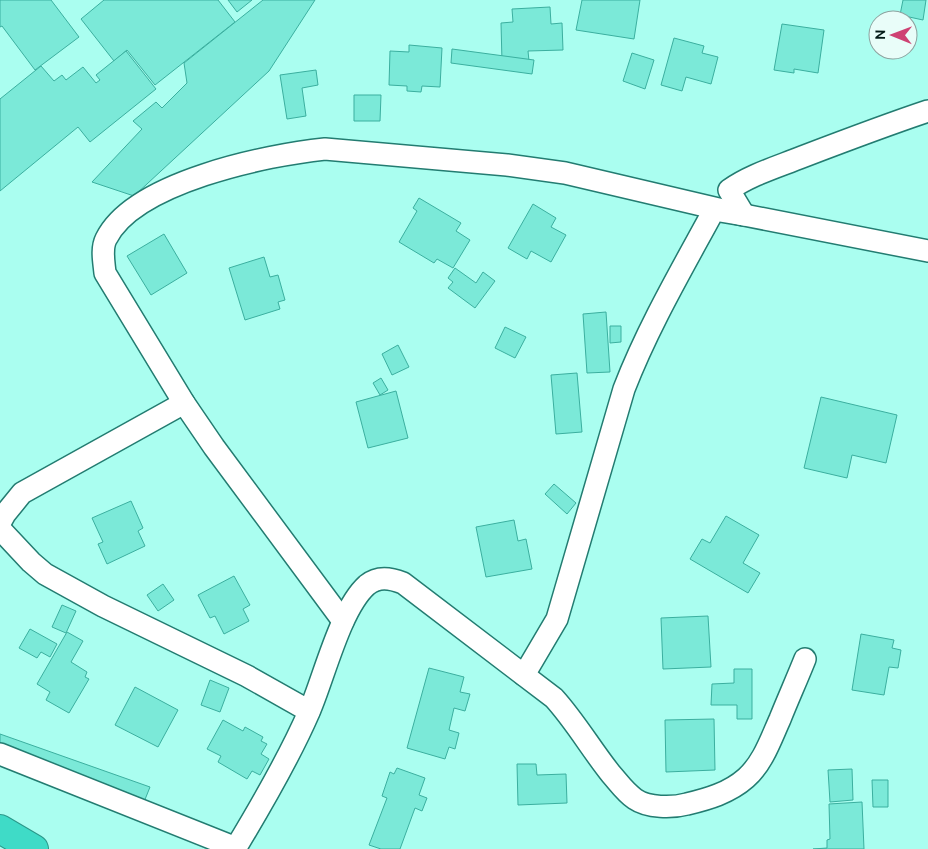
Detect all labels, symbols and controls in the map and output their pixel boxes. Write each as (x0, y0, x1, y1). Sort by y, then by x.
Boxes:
north arrow (868, 10, 918, 60)
text: N (872, 29, 888, 40)

